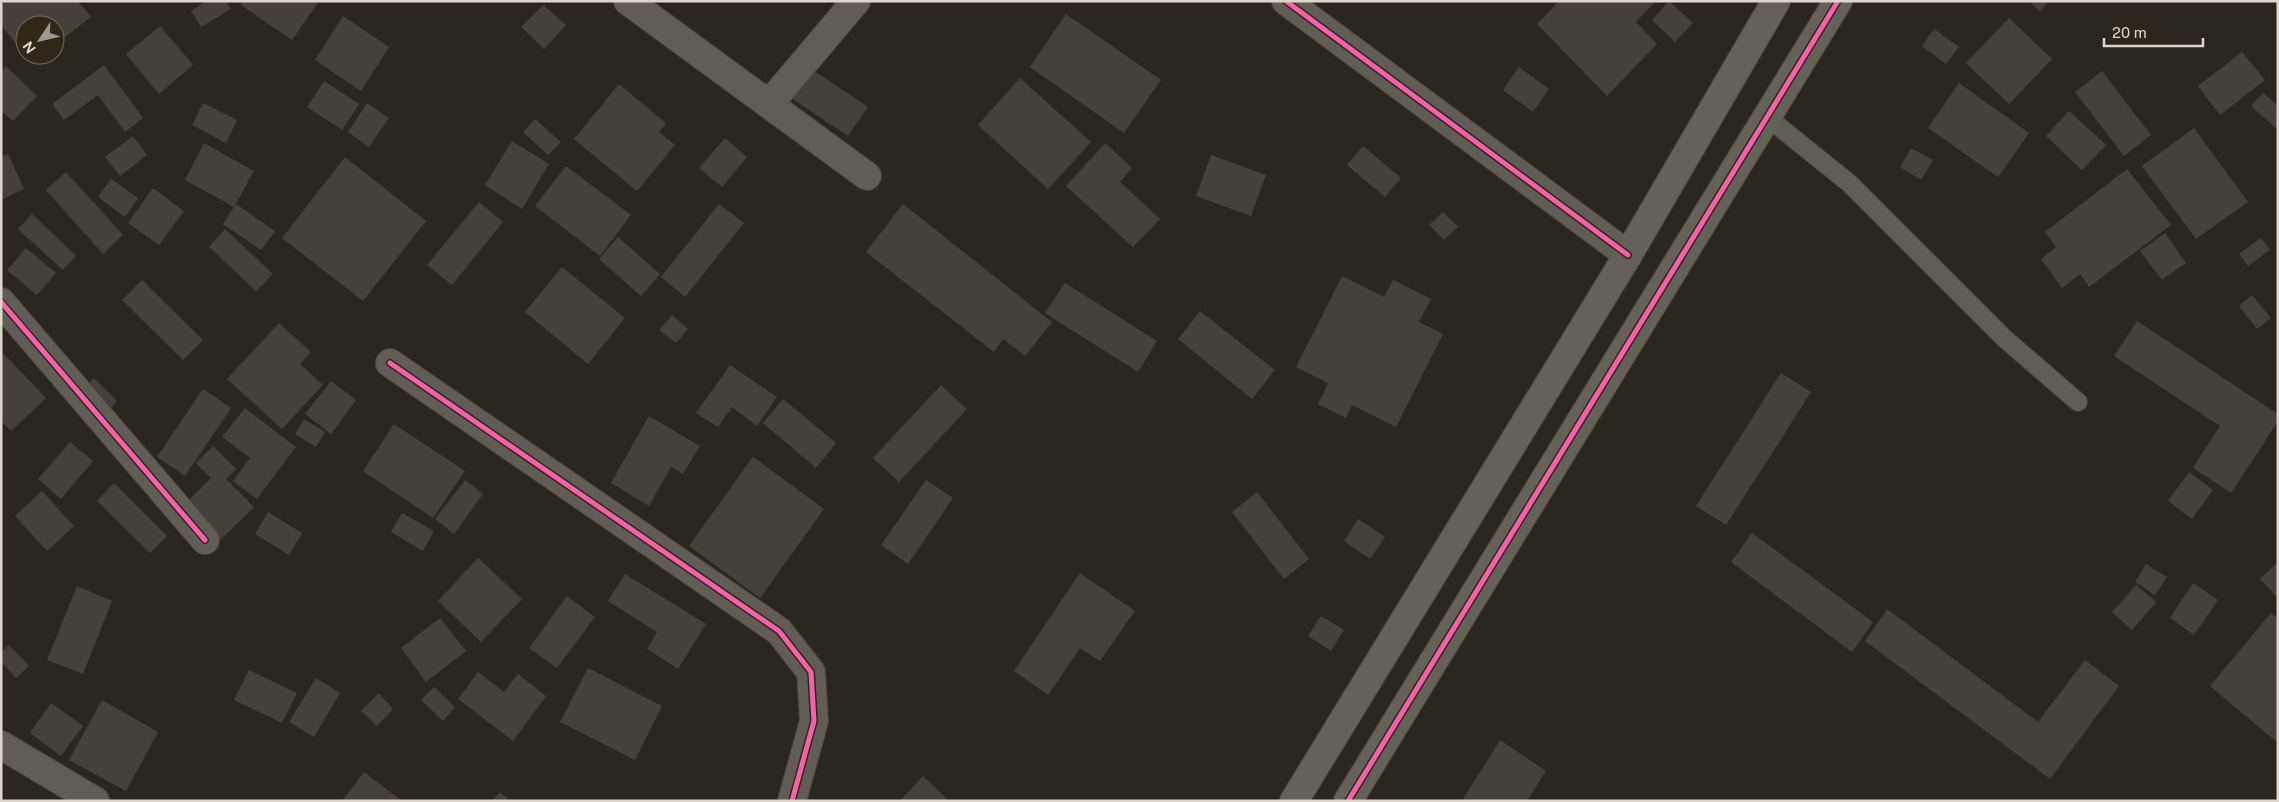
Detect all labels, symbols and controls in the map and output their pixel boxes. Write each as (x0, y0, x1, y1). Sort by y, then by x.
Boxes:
north arrow (15, 15, 65, 65)
scale bar (2104, 15, 2203, 47)
text: 20 m (2112, 24, 2147, 41)
text: N (20, 38, 39, 57)

